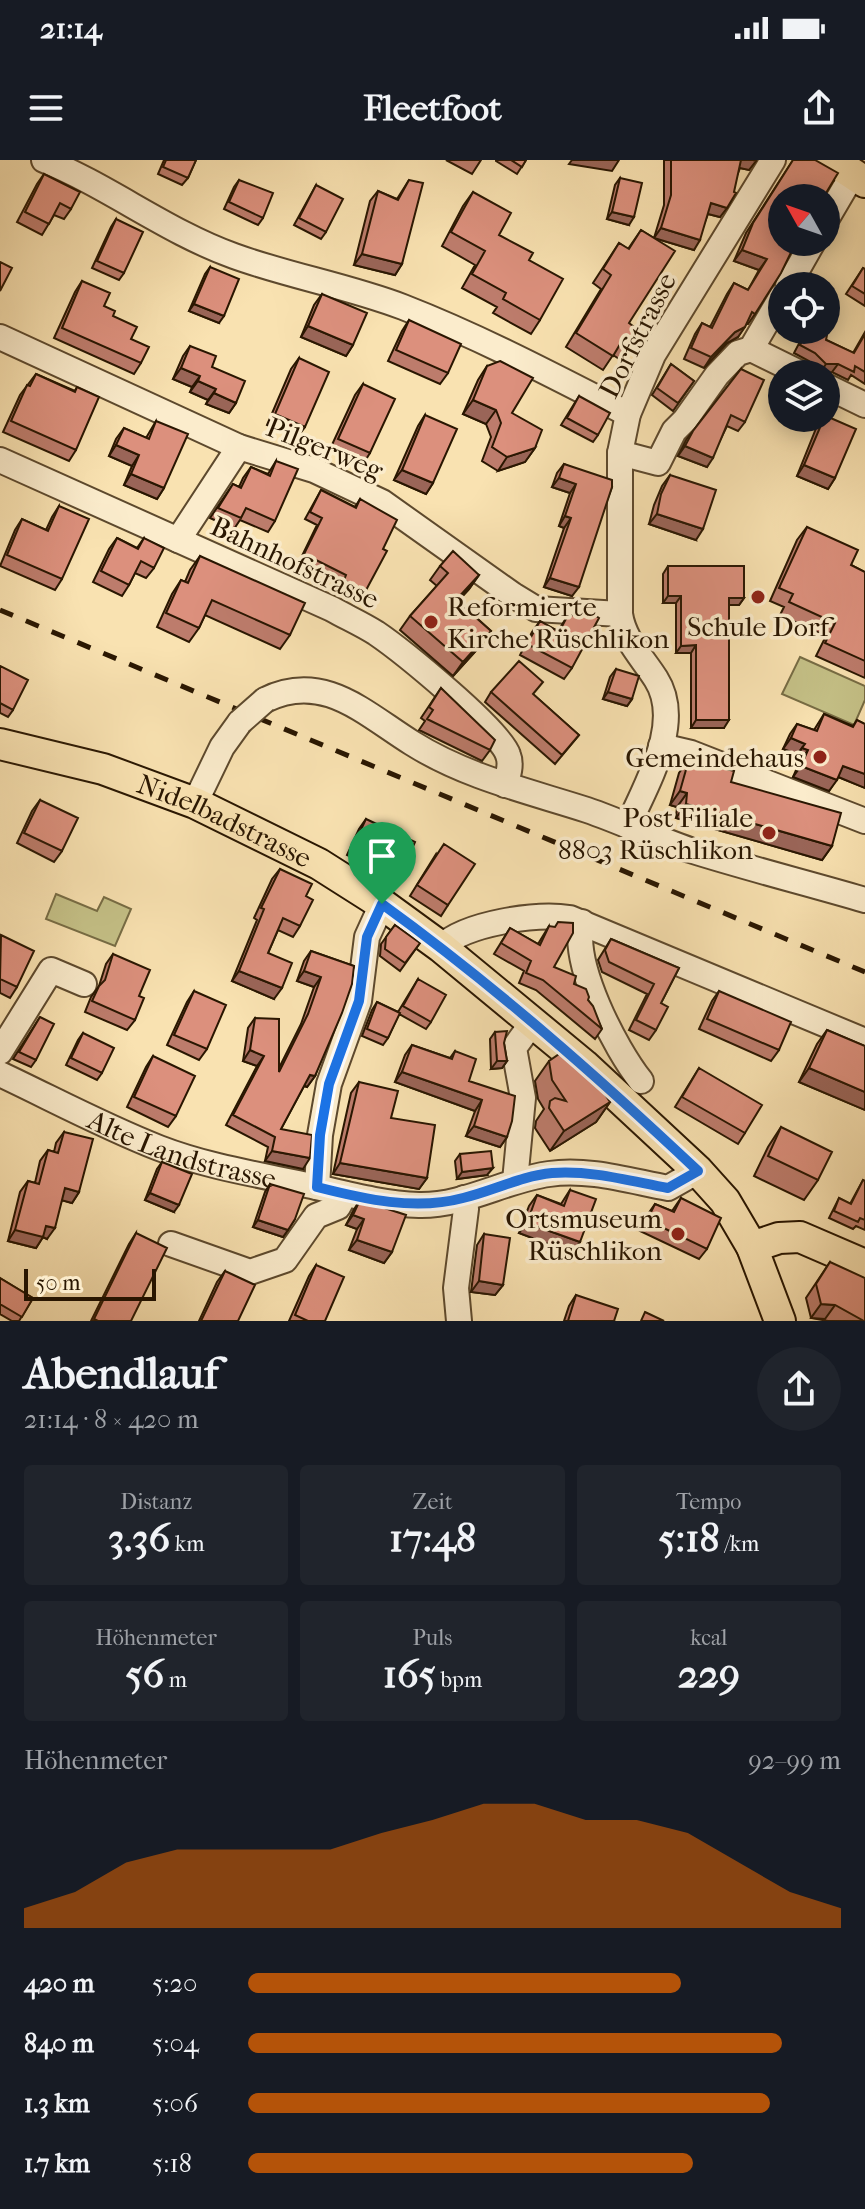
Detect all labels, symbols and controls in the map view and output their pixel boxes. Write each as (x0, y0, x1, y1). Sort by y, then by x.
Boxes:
text: 21:14 (40, 11, 102, 46)
icon: menu (24, 86, 68, 130)
icon: share (797, 86, 841, 130)
text: Fleetfoot (363, 87, 502, 129)
north arrow (768, 184, 840, 256)
map controls (768, 184, 840, 432)
street label: Dorfstrasse (592, 267, 683, 403)
button: locate (768, 272, 840, 344)
button: layers (768, 360, 840, 432)
street label: Pilgerweg (262, 410, 389, 487)
street label: Bahnhofstrasse (205, 509, 384, 616)
marker: Schule Dorf (749, 588, 767, 606)
place label: Reformierte Kirche Rüschlikon (447, 590, 669, 655)
place label: Schule Dorf (687, 610, 835, 643)
marker: Reformierte Kirche Rüschlikon (422, 613, 440, 631)
place label: Gemeindehaus (625, 741, 804, 774)
marker: Gemeindehaus (811, 748, 829, 766)
street label: Nidelbadstrasse (133, 767, 317, 875)
place label: Post Filiale 8803 Rüschlikon (558, 801, 753, 866)
pin (348, 822, 416, 904)
marker: Post Filiale 8803 Rüschlikon (760, 824, 778, 842)
icon: arrive (360, 834, 404, 878)
street label: Alte Landstrasse (82, 1103, 279, 1195)
place label: Ortsmuseum Rüschlikon (505, 1202, 663, 1267)
marker: Ortsmuseum Rüschlikon (669, 1225, 687, 1243)
scale bar (24, 1265, 156, 1301)
text: 50 m (36, 1270, 81, 1296)
button: share (757, 1347, 841, 1431)
text: Abendlauf (24, 1348, 218, 1399)
text: 21:14 · 8 × 420 m (24, 1404, 199, 1435)
text: Distanz (120, 1489, 192, 1515)
text: Zeit (413, 1489, 452, 1515)
text: Tempo (676, 1489, 741, 1515)
text: 3.36 (108, 1515, 170, 1561)
text: 17:48 (389, 1515, 476, 1561)
text: 5:18 (658, 1515, 720, 1561)
text: km (170, 1531, 204, 1557)
text: /km (720, 1531, 759, 1557)
text: Höhenmeter (96, 1625, 217, 1651)
text: Puls (413, 1625, 452, 1651)
text: kcal (690, 1625, 727, 1651)
text: 56 (125, 1651, 164, 1697)
text: 165 (383, 1651, 436, 1697)
text: 229 (678, 1651, 740, 1697)
text: m (164, 1667, 187, 1693)
text: bpm (436, 1667, 482, 1693)
text: Höhenmeter (24, 1745, 167, 1776)
text: 92–99 m (748, 1745, 841, 1776)
text: 420 m (24, 1968, 94, 1999)
text: 5:20 (152, 1968, 197, 1999)
text: 840 m (24, 2028, 94, 2059)
text: 5:04 (152, 2028, 199, 2059)
text: 1.3 km (24, 2088, 90, 2119)
text: 5:06 (152, 2088, 198, 2119)
text: 1.7 km (24, 2148, 90, 2179)
text: 5:18 (152, 2148, 192, 2179)

